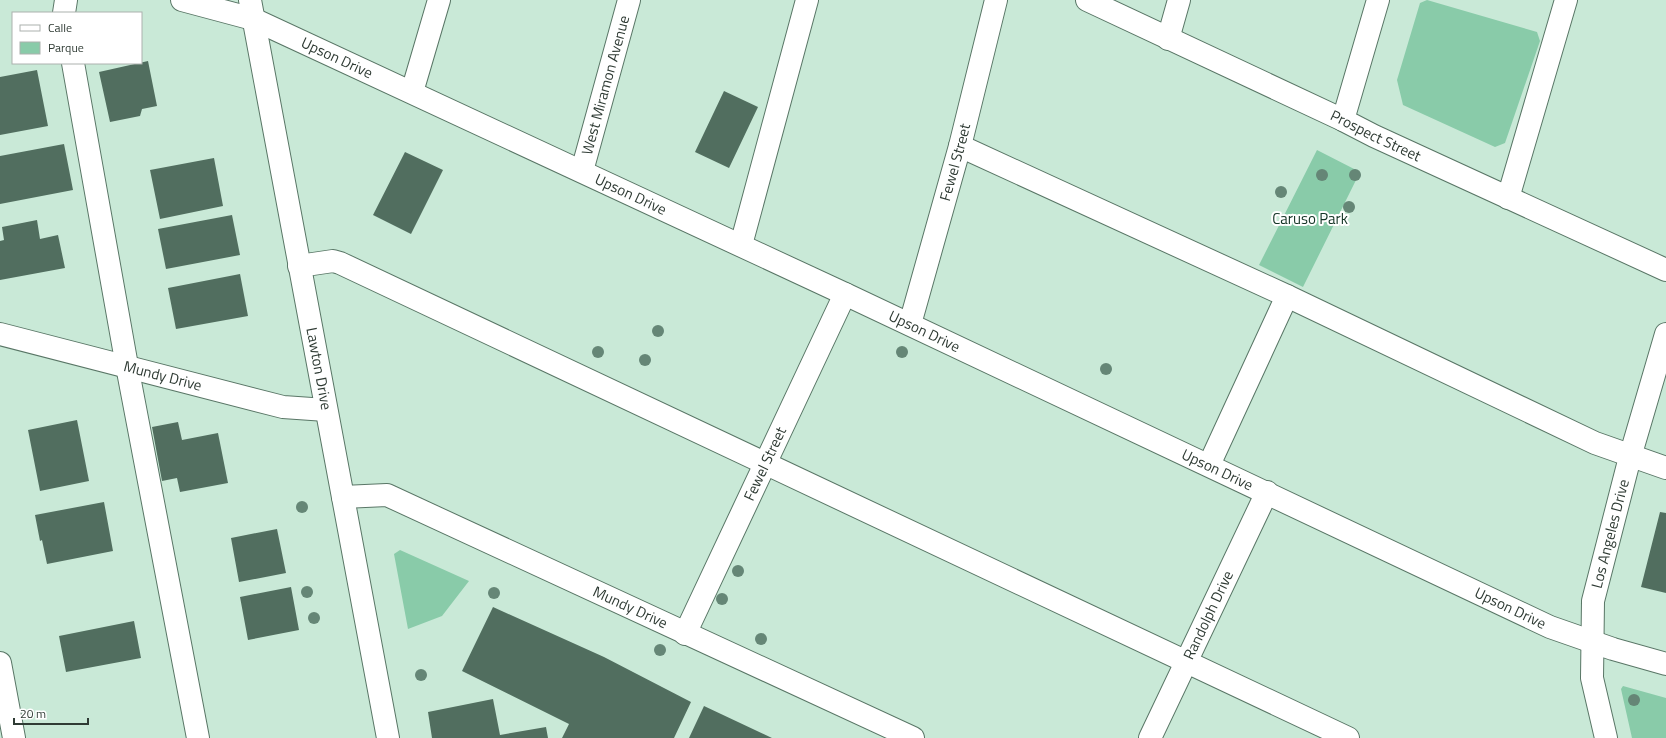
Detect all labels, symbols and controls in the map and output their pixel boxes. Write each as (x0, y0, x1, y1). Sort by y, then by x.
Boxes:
legend (12, 12, 142, 64)
street label: West Miramon Avenue (575, 13, 635, 157)
text: Calle (48, 18, 72, 37)
street label: Upson Drive (297, 31, 377, 84)
text: Parque (48, 38, 84, 57)
street label: Prospect Street (1327, 104, 1426, 167)
street label: Fewel Street (933, 120, 976, 204)
street label: Upson Drive (591, 167, 671, 221)
park label: Caruso Park (1272, 207, 1348, 230)
street label: Upson Drive (885, 304, 964, 358)
street label: Lawton Drive (300, 325, 338, 412)
street label: Mundy Drive (121, 354, 204, 397)
street label: Fewel Street (737, 422, 792, 505)
street label: Upson Drive (1178, 443, 1257, 496)
street label: Los Angeles Drive (1585, 477, 1635, 591)
street label: Randolph Drive (1177, 567, 1239, 663)
street label: Mundy Drive (589, 580, 672, 634)
street label: Upson Drive (1471, 581, 1550, 635)
scale bar (14, 700, 88, 726)
text: 20 m (20, 704, 46, 723)

